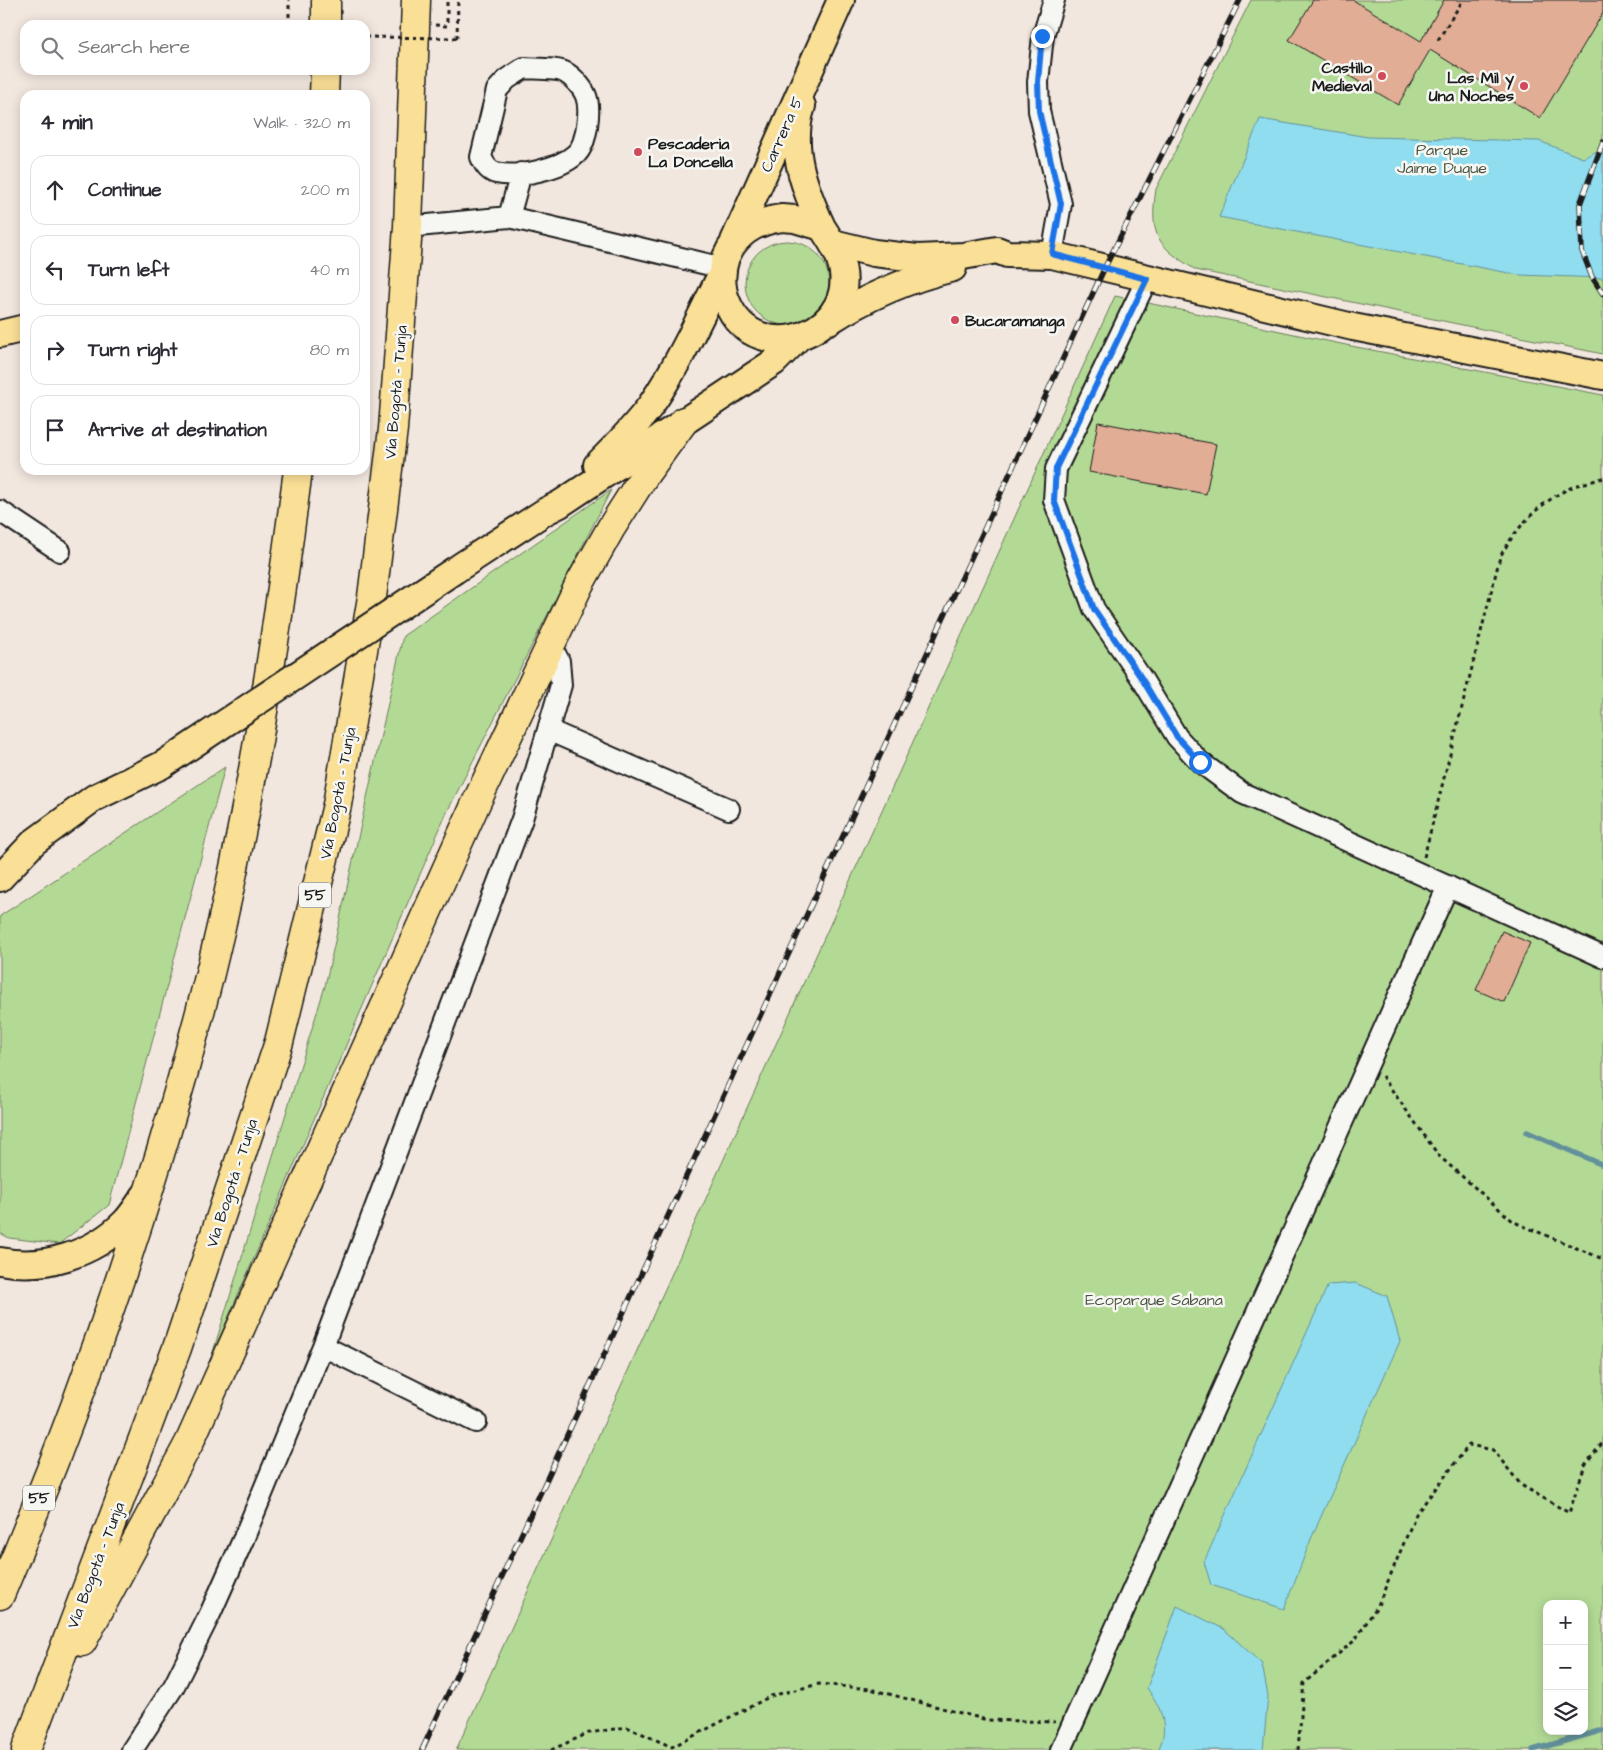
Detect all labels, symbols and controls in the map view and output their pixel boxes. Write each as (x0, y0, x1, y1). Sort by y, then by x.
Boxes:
search box (20, 20, 370, 75)
route end (1031, 25, 1054, 48)
icon: search (38, 34, 66, 62)
text: Search here (78, 34, 190, 61)
place label: Castillo Medieval (1312, 57, 1373, 97)
place label: Las Mil y Una Noches (1429, 67, 1514, 107)
marker: Castillo Medieval (1376, 70, 1388, 82)
marker: Las Mil y Una Noches (1518, 80, 1530, 92)
street label: Carrera 5 (755, 93, 809, 176)
text: 4 min (40, 108, 93, 137)
text: Walk · 320 m (253, 112, 350, 134)
place label: Pescaderia La Doncella (648, 133, 734, 173)
park label: Parque Jaime Duque (1397, 139, 1487, 179)
marker: Pescaderia La Doncella (632, 146, 644, 158)
icon: ahead (41, 176, 69, 204)
text: Continue (88, 177, 162, 204)
text: 200 m (301, 179, 349, 201)
icon: left (41, 256, 69, 284)
text: Turn left (88, 257, 169, 284)
text: 40 m (309, 259, 349, 281)
place label: Bucaramanga (965, 310, 1066, 334)
marker: Bucaramanga (949, 314, 961, 326)
street label: Vía Bogotá - Tunja (379, 324, 414, 460)
icon: right (41, 336, 69, 364)
text: Turn right (88, 337, 177, 364)
text: 80 m (310, 339, 349, 361)
icon: arrive (41, 416, 69, 444)
text: Arrive at destination (88, 417, 267, 444)
street label: Vía Bogotá - Tunja (314, 725, 363, 861)
route start (1189, 751, 1212, 774)
road number: 55 (299, 882, 331, 908)
street label: Vía Bogotá - Tunja (201, 1116, 264, 1251)
park label: Ecoparque Sabana (1085, 1289, 1223, 1311)
road number: 55 (23, 1486, 55, 1510)
street label: Vía Bogotá - Tunja (62, 1499, 131, 1632)
map controls (1543, 1600, 1588, 1735)
button: + (1543, 1600, 1588, 1645)
button: − (1543, 1645, 1588, 1690)
button: layers (1543, 1690, 1588, 1735)

